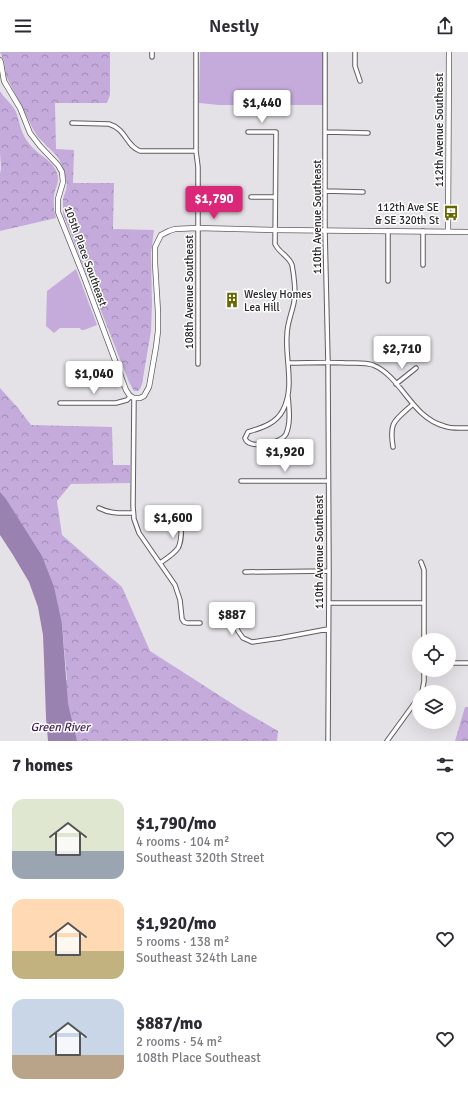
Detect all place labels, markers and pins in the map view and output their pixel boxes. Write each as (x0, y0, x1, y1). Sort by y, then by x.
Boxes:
pin: $1,440 (229, 90, 295, 124)
pin: $1,790 (181, 186, 247, 220)
place label: 112th Ave SE & SE 320th St (375, 201, 439, 227)
bus stop icon: 112th Ave SE & SE 320th St (442, 204, 460, 222)
place label: Wesley Homes Lea Hill (244, 288, 312, 314)
building icon: Wesley Homes Lea Hill (223, 291, 241, 309)
pin: $2,710 (369, 336, 435, 370)
pin: $1,040 (61, 361, 127, 395)
pin: $1,920 (252, 439, 318, 473)
pin: $1,600 (140, 505, 206, 539)
pin: $887 (208, 602, 256, 636)

